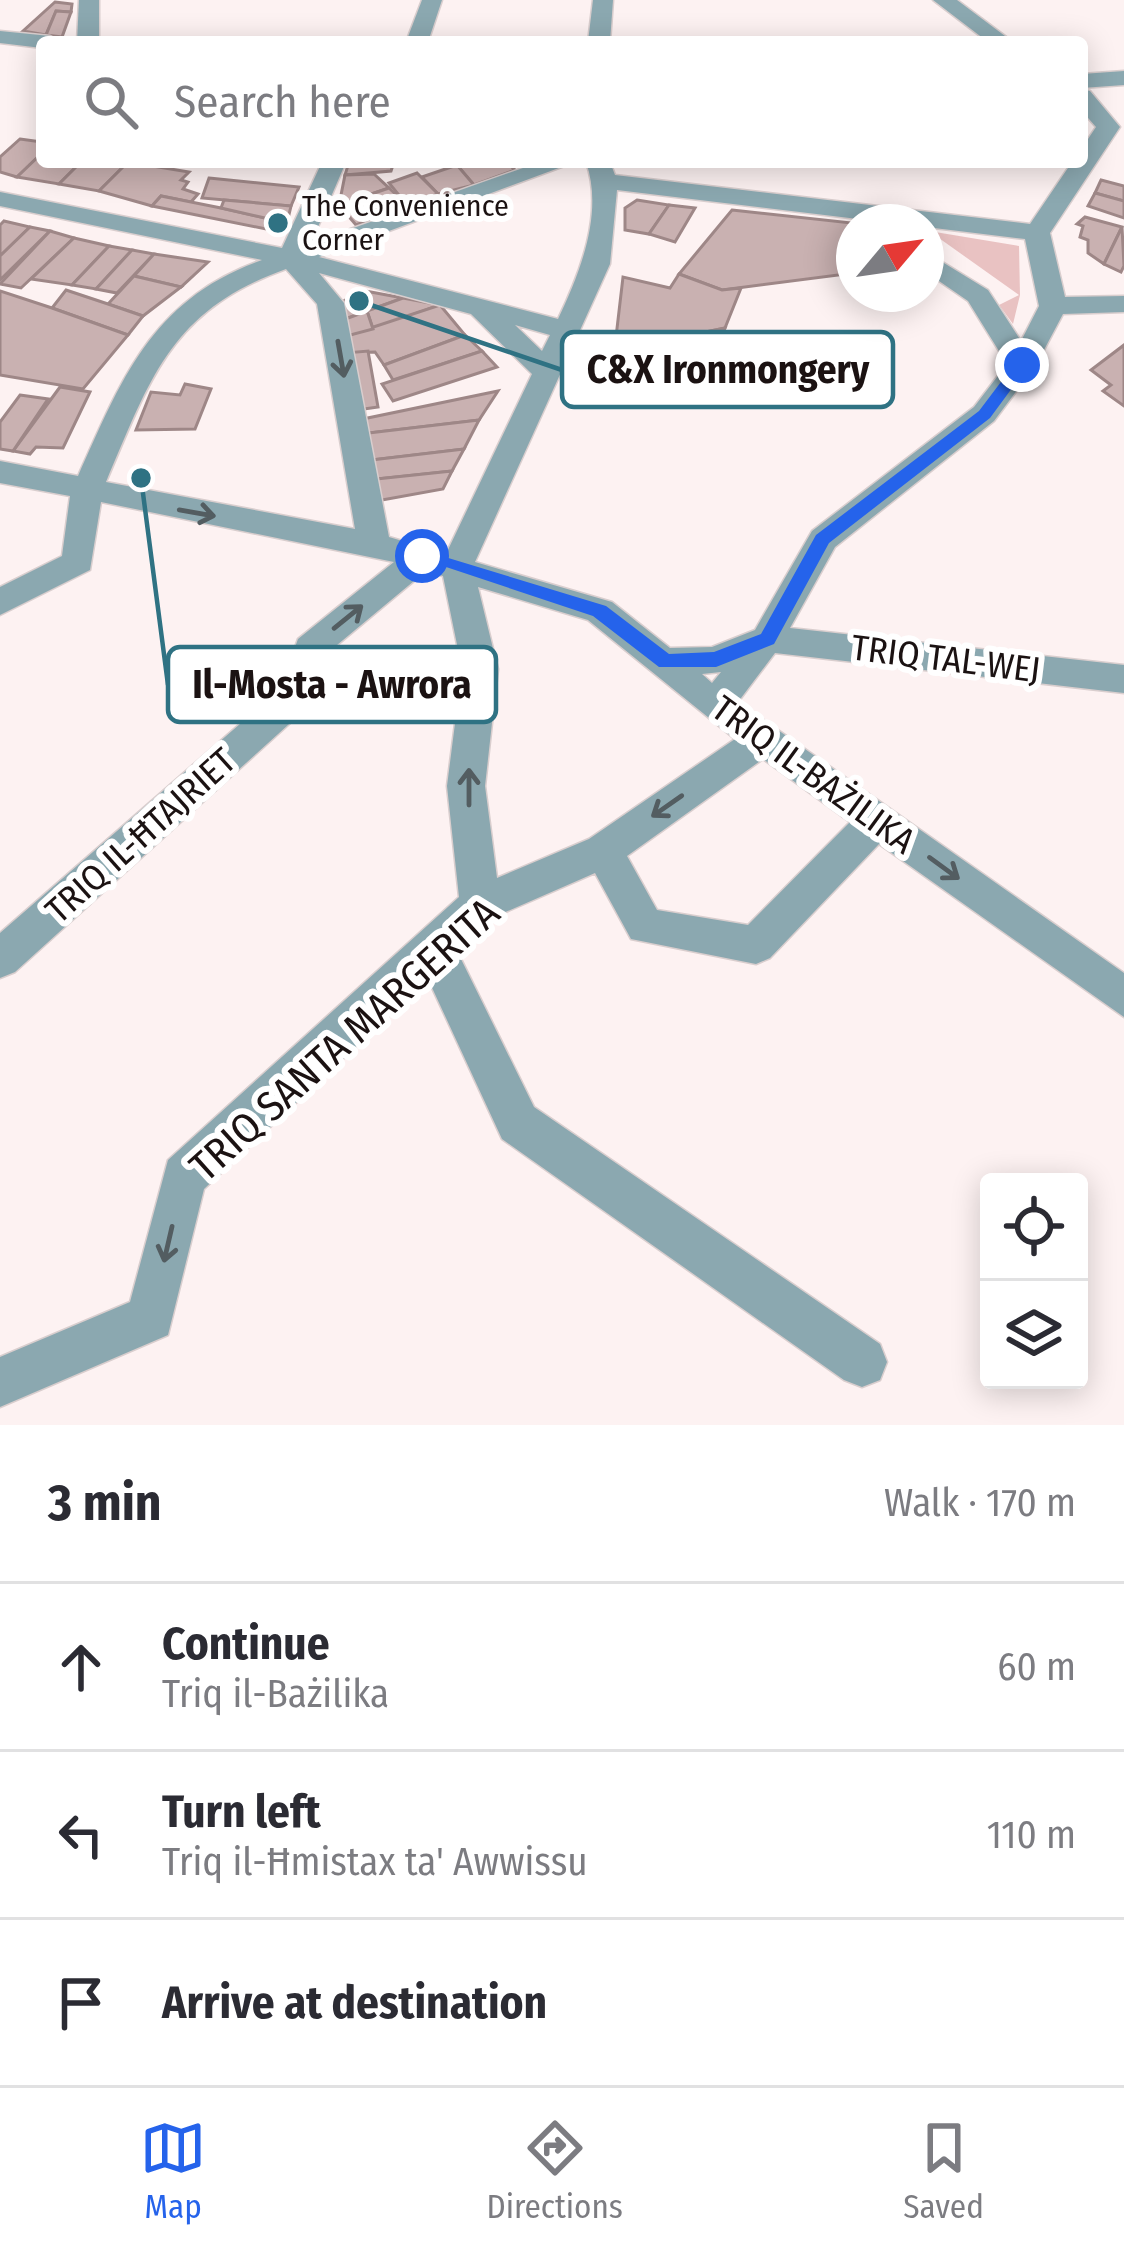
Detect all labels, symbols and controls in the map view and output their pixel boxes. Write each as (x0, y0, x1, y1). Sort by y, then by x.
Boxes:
search box (36, 36, 1088, 168)
icon: search (78, 69, 144, 135)
text: Search here (174, 75, 391, 129)
place label: The Convenience Corner (302, 188, 509, 258)
north arrow (836, 204, 944, 312)
marker: The Convenience Corner (265, 210, 291, 236)
callout: C&X Ironmongery (562, 332, 893, 407)
route end (995, 338, 1049, 392)
one-way arrow (330, 339, 353, 378)
text: C&X Ironmongery (587, 347, 870, 393)
one-way arrow (177, 502, 216, 525)
route start (395, 529, 449, 583)
one-way arrow (332, 604, 363, 631)
street label: TRIQ TAL-WEJ (849, 626, 1043, 692)
callout: Il-Mosta - Awrora (168, 647, 496, 722)
text: Il-Mosta - Awrora (192, 662, 472, 708)
street label: TRIQ IL-BAŻILIKA (703, 686, 924, 863)
street label: TRIQ IL-ĦTAJRIET (37, 739, 245, 932)
one-way arrow (458, 768, 480, 807)
one-way arrow (651, 793, 684, 818)
one-way arrow (927, 855, 960, 880)
street label: TRIQ SANTA MARGERITA (180, 888, 510, 1192)
map controls (980, 1173, 1088, 1389)
button: locate (980, 1173, 1088, 1281)
one-way arrow (156, 1224, 178, 1262)
button: layers (980, 1281, 1088, 1389)
text: 3 min (48, 1472, 162, 1534)
text: Walk · 170 m (884, 1480, 1076, 1526)
text: Continue (162, 1617, 330, 1671)
icon: ahead (48, 1634, 114, 1700)
text: 60 m (997, 1644, 1076, 1690)
text: Triq il-Bażilika (162, 1671, 389, 1717)
text: Turn left (162, 1785, 321, 1839)
icon: left (48, 1802, 114, 1868)
text: 110 m (987, 1812, 1076, 1858)
text: Triq il-Ħmistax ta' Awwissu (162, 1839, 588, 1885)
icon: arrive (48, 1970, 114, 2036)
text: Arrive at destination (162, 1976, 547, 2030)
tab: Map (140, 2115, 206, 2227)
tab: Directions (486, 2115, 623, 2227)
tab: Saved (903, 2115, 984, 2227)

